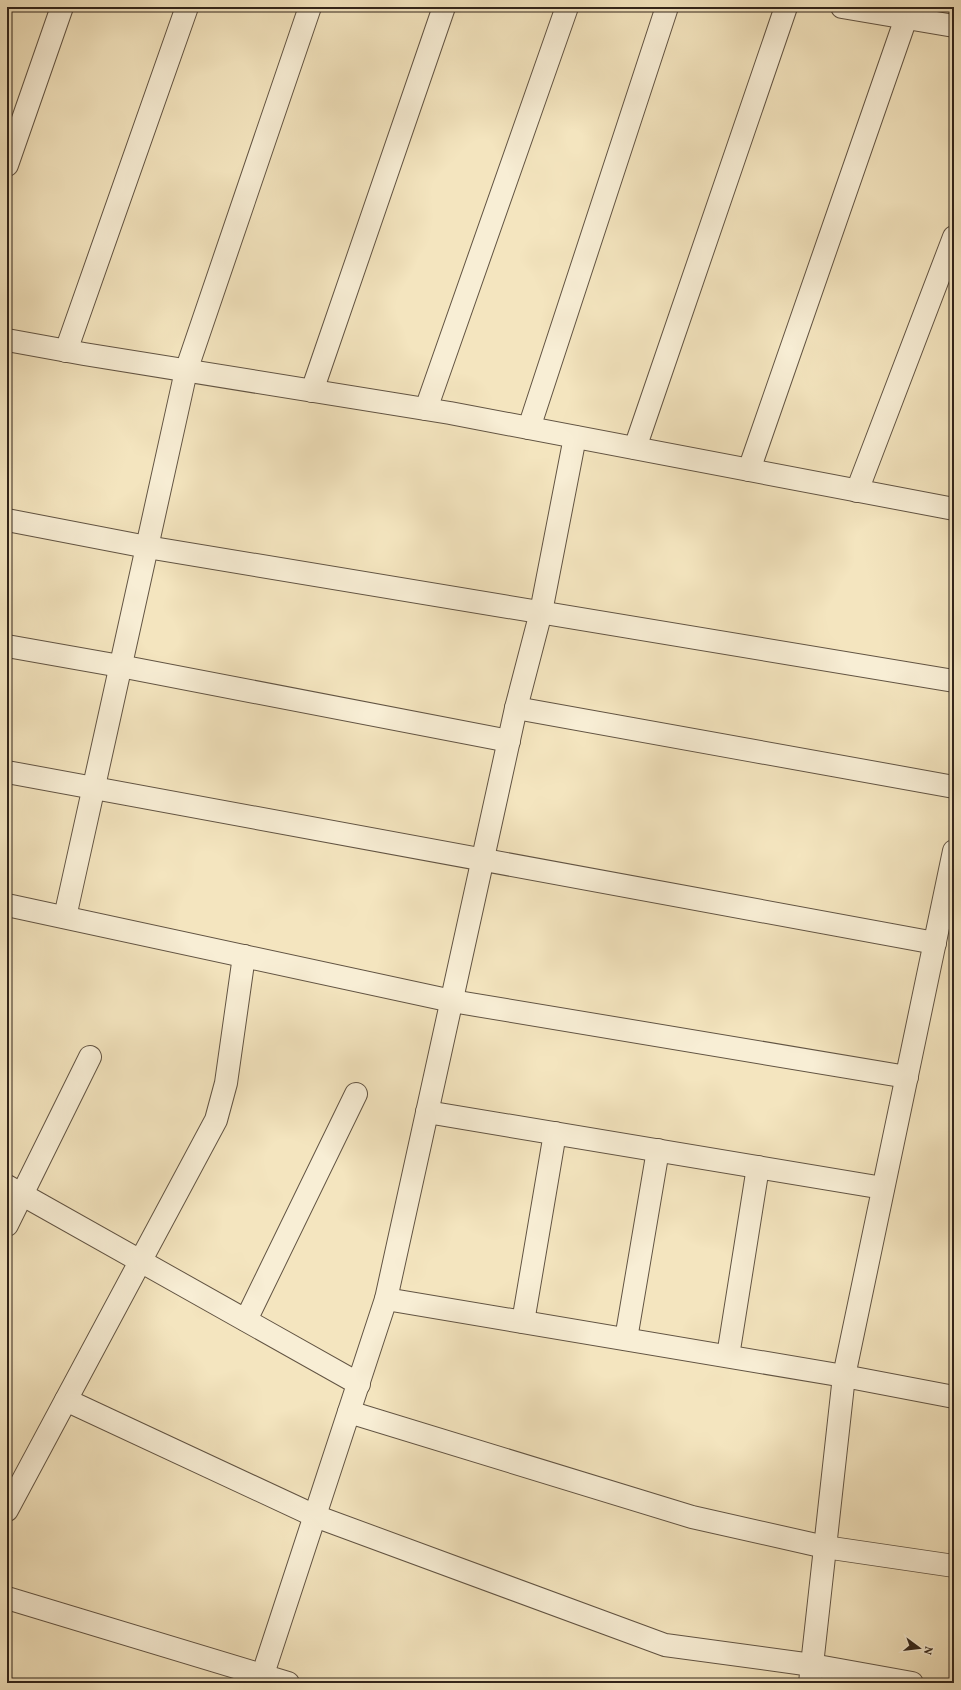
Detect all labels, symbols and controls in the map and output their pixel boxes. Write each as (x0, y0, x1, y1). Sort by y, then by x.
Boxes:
north arrow (899, 1628, 939, 1668)
text: N (919, 1644, 935, 1656)

